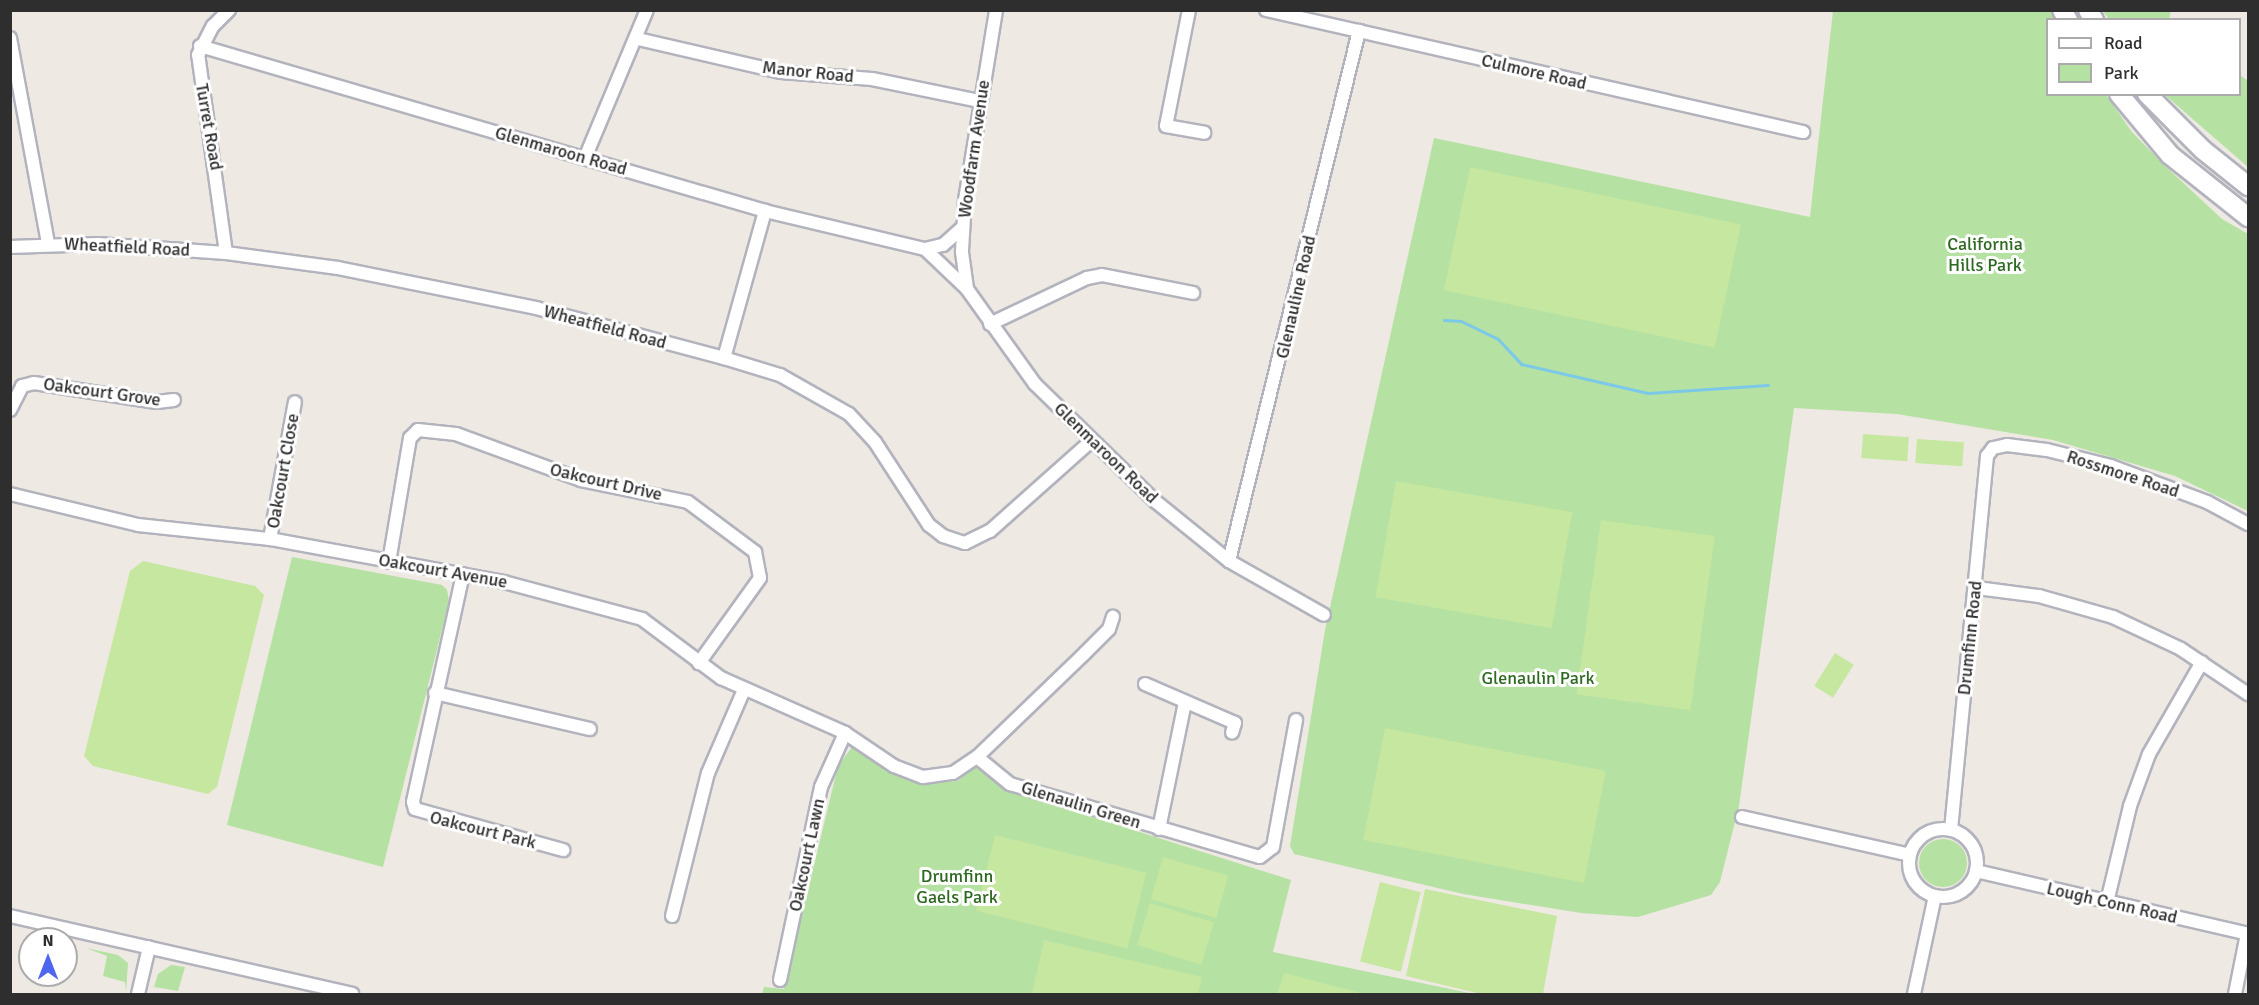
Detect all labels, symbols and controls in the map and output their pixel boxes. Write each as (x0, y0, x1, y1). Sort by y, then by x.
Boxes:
legend (2046, 18, 2241, 96)
text: Road (2104, 32, 2143, 54)
street label: Culmore Road (1479, 49, 1589, 95)
street label: Manor Road (761, 56, 855, 88)
text: Park (2104, 62, 2139, 84)
street label: Woodfarm Avenue (954, 79, 994, 219)
street label: Turret Road (191, 82, 227, 172)
street label: Glenmaroon Road (493, 122, 629, 180)
street label: Wheatfield Road (63, 233, 191, 261)
street label: Glenauline Road (1271, 233, 1321, 361)
park label: California Hills Park (1947, 234, 2023, 276)
street label: Wheatfield Road (541, 300, 669, 354)
street label: Oakcourt Grove (42, 373, 162, 411)
street label: Glenmaroon Road (1049, 398, 1163, 508)
street label: Oakcourt Close (262, 412, 304, 530)
street label: Rossmore Road (2064, 446, 2182, 502)
street label: Oakcourt Drive (548, 459, 664, 505)
street label: Oakcourt Avenue (377, 549, 509, 593)
street label: Drumfinn Road (1953, 580, 1987, 696)
park label: Glenaulin Park (1482, 667, 1594, 689)
street label: Glenaulin Green (1019, 777, 1143, 833)
street label: Oakcourt Lawn (784, 796, 830, 914)
street label: Oakcourt Park (428, 806, 538, 854)
park label: Drumfinn Gaels Park (916, 866, 998, 908)
street label: Lough Conn Road (2044, 877, 2180, 929)
north arrow (18, 927, 78, 987)
text: N (42, 931, 54, 951)

